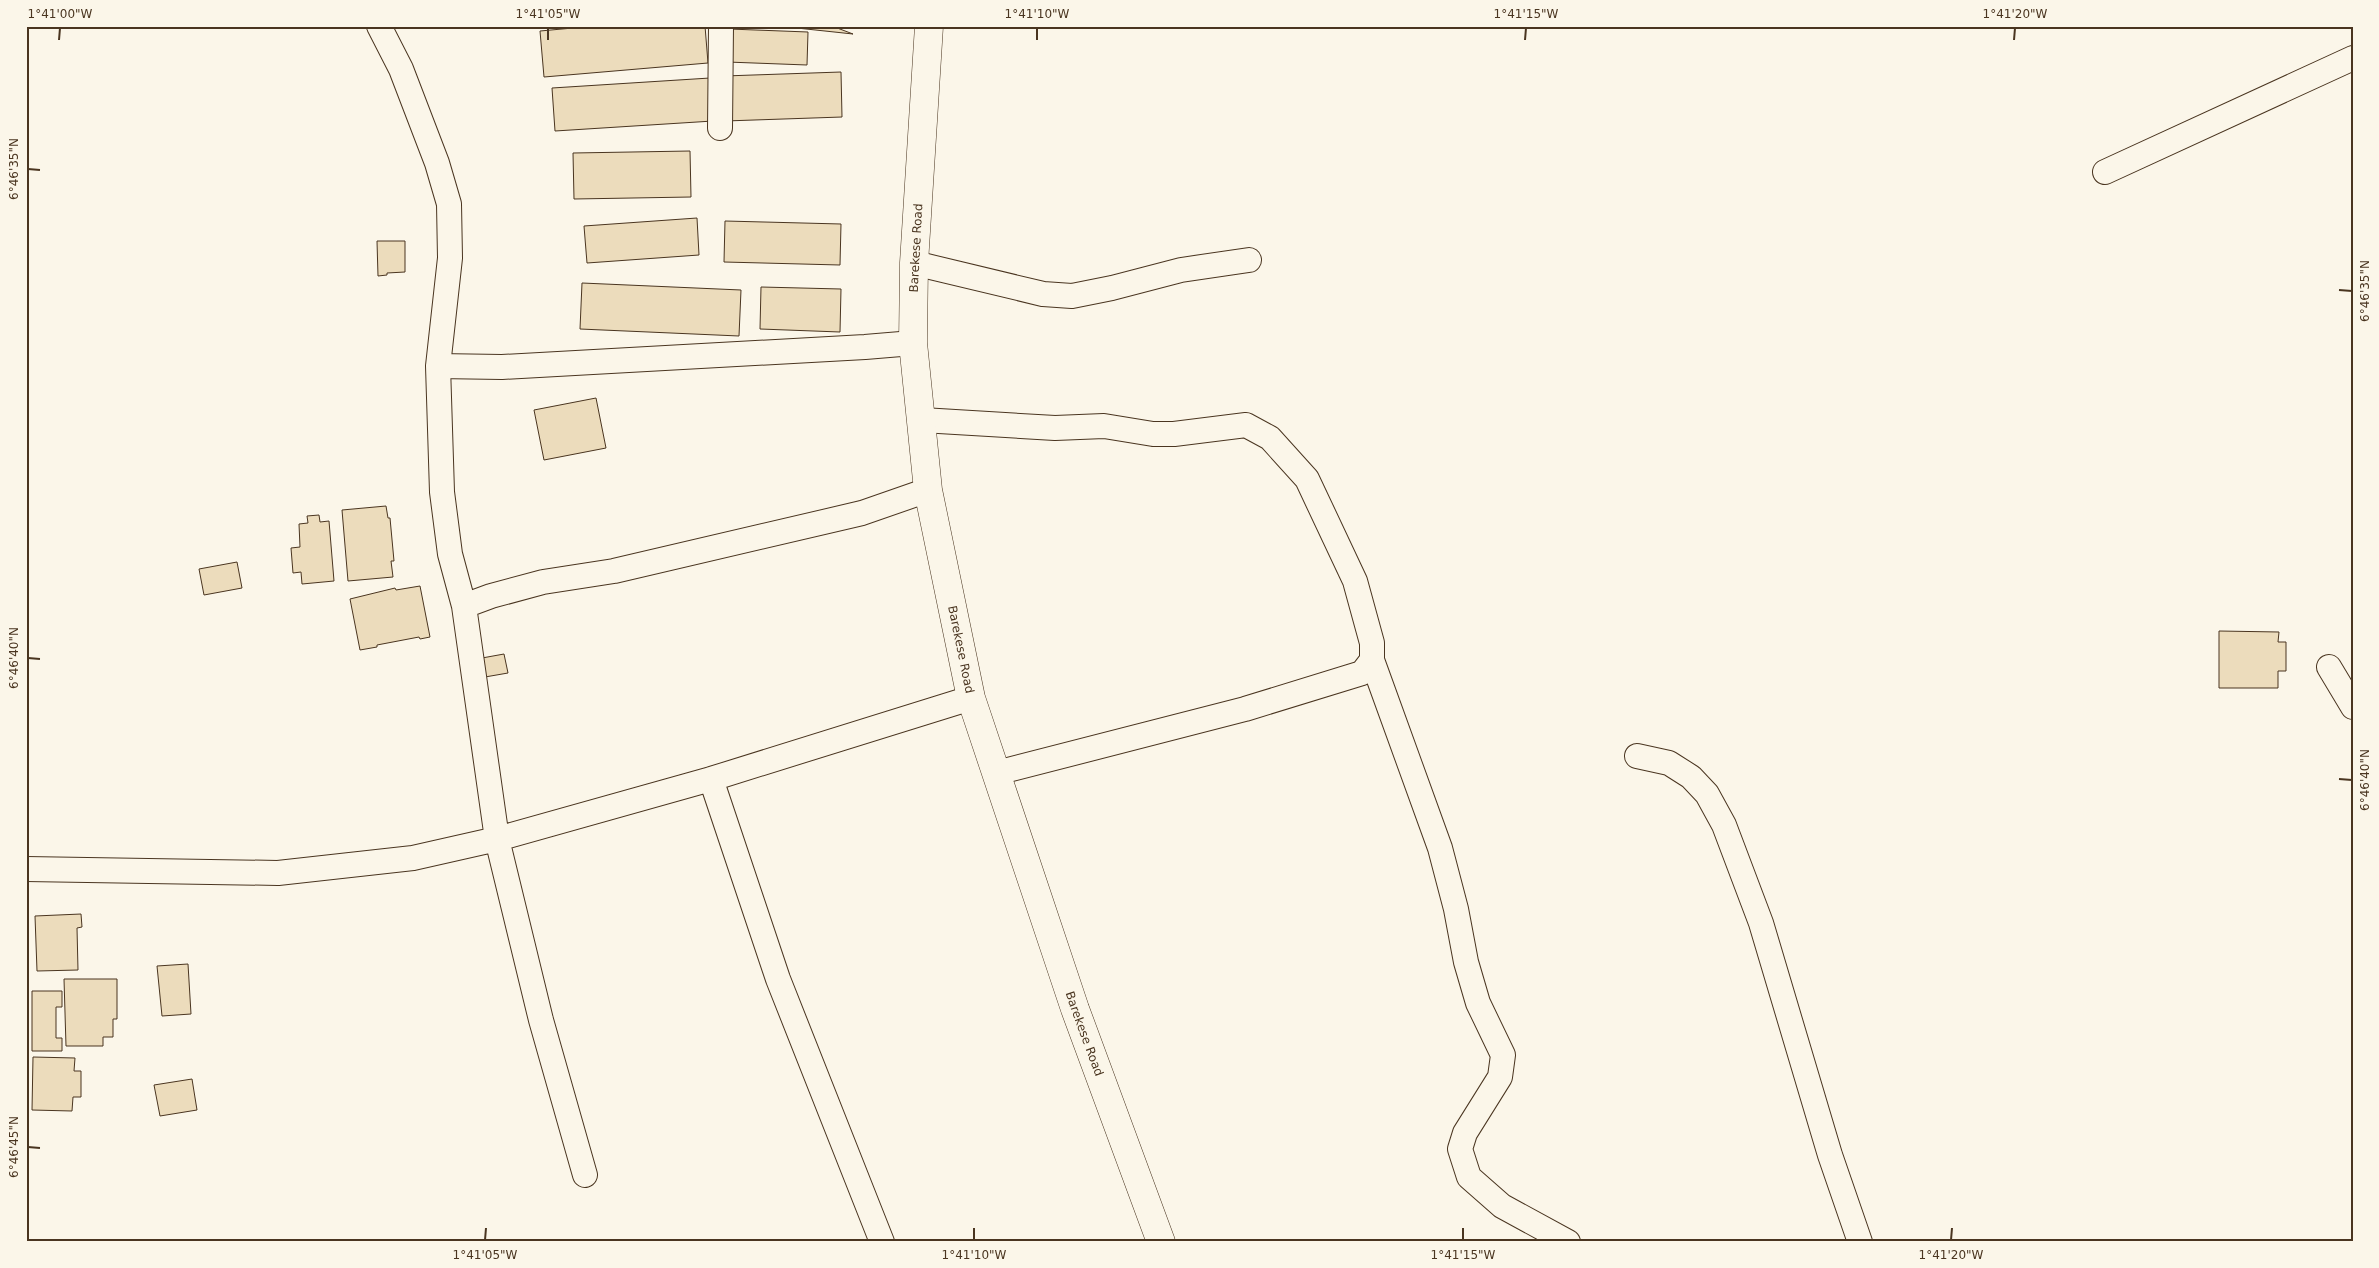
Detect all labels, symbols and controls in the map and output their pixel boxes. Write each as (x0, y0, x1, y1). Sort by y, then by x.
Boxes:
text: 1°41'00"W (28, 7, 93, 21)
text: 1°41'05"W (516, 7, 581, 21)
text: 1°41'10"W (1005, 7, 1070, 21)
text: 1°41'15"W (1494, 7, 1559, 21)
text: 1°41'20"W (1983, 7, 2048, 21)
text: 6°46'35"N (7, 138, 21, 200)
street label: Barekese Road (907, 203, 925, 293)
text: 6°46'35"N (2358, 260, 2372, 322)
street label: Barekese Road (945, 604, 977, 694)
text: 6°46'40"N (7, 627, 21, 689)
text: 6°46'40"N (2358, 749, 2372, 811)
street label: Barekese Road (1063, 990, 1106, 1078)
text: 6°46'45"N (7, 1116, 21, 1178)
text: 1°41'05"W (453, 1248, 518, 1262)
text: 1°41'10"W (942, 1248, 1007, 1262)
text: 1°41'15"W (1431, 1248, 1496, 1262)
text: 1°41'20"W (1919, 1248, 1984, 1262)

